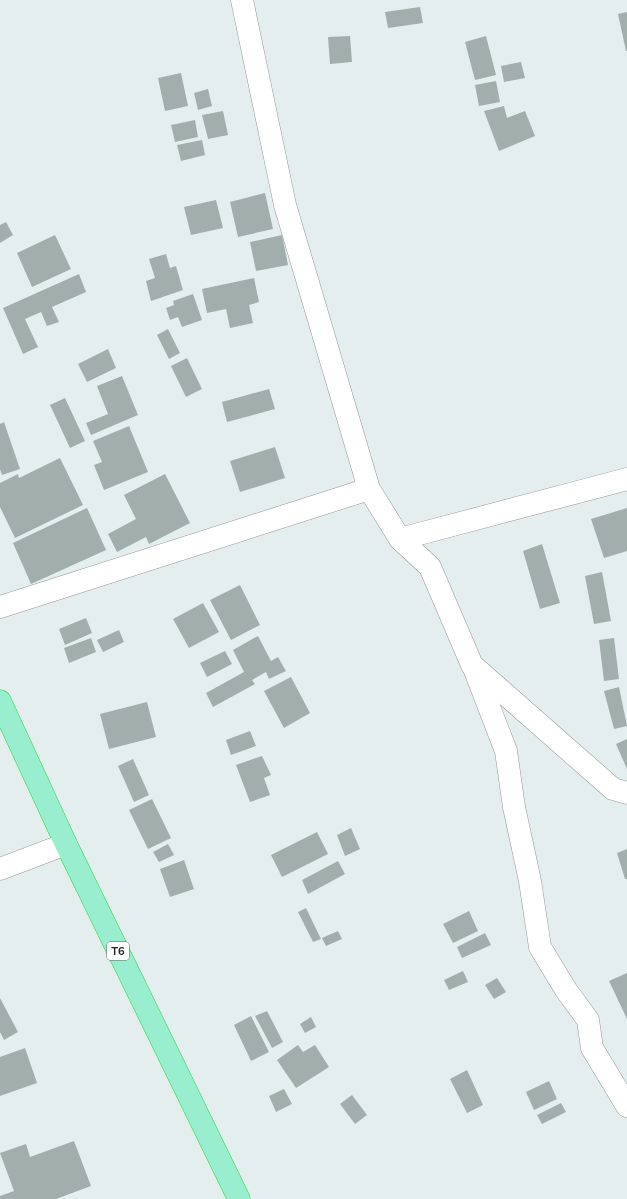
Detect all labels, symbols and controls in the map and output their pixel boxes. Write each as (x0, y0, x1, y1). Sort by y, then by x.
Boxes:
road number: T6 (107, 942, 129, 960)

